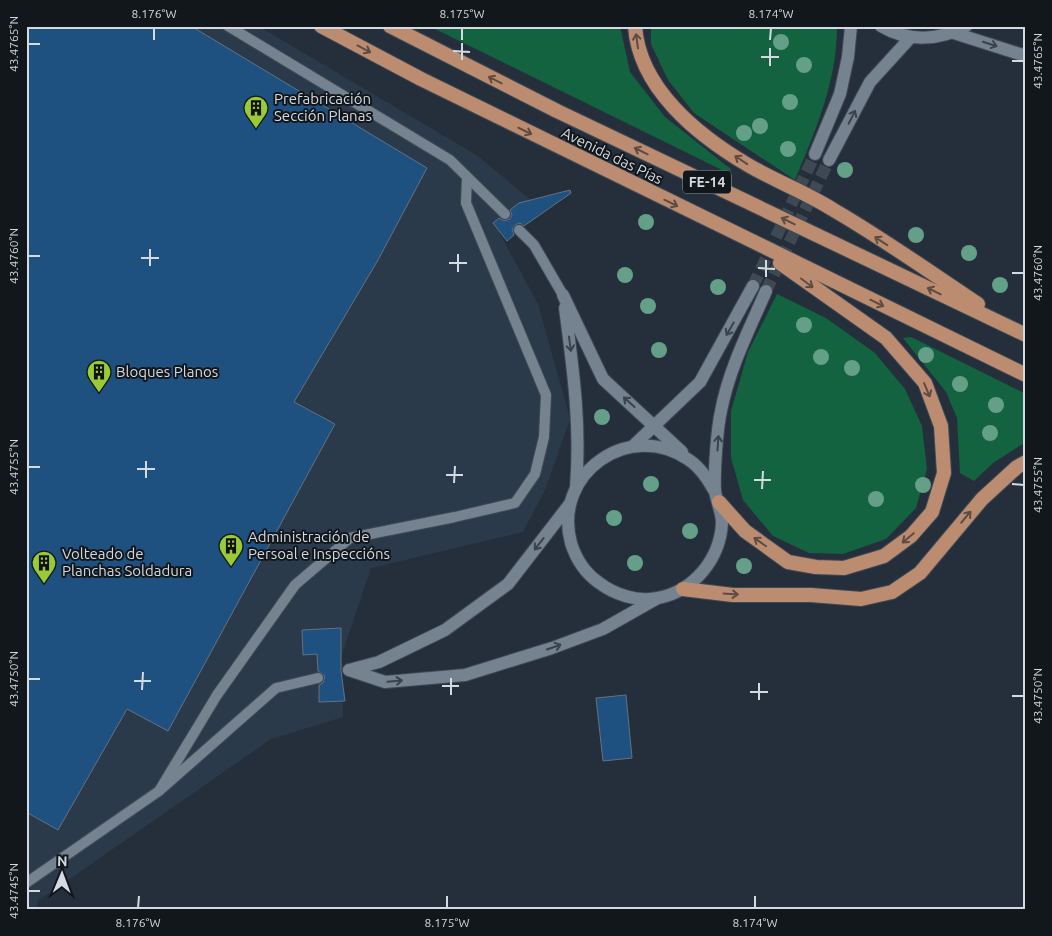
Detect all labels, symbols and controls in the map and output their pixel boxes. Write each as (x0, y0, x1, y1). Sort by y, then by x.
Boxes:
text: 8.176°W (132, 7, 177, 20)
text: 8.175°W (440, 7, 485, 20)
text: 8.174°W (749, 7, 794, 20)
text: 43.4765°N (7, 16, 20, 72)
text: 43.4765°N (1031, 33, 1044, 89)
one-way arrow (631, 34, 641, 50)
one-way arrow (982, 40, 998, 50)
one-way arrow (357, 44, 372, 54)
one-way arrow (488, 74, 503, 84)
place label: Prefabricación Sección Planas (274, 90, 372, 124)
building icon: Prefabricación Sección Planas (243, 95, 269, 129)
one-way arrow (848, 110, 857, 125)
street label: Avenida das Pías (559, 124, 666, 187)
one-way arrow (517, 126, 532, 136)
one-way arrow (634, 146, 649, 155)
one-way arrow (734, 155, 748, 165)
road number: FE-14 (683, 170, 731, 193)
one-way arrow (663, 198, 678, 208)
one-way arrow (781, 216, 796, 225)
text: 43.4760°N (7, 228, 20, 284)
one-way arrow (875, 236, 889, 246)
text: 43.4760°N (1031, 245, 1044, 301)
one-way arrow (800, 278, 814, 288)
one-way arrow (927, 286, 942, 296)
one-way arrow (869, 298, 884, 308)
one-way arrow (725, 321, 735, 335)
one-way arrow (565, 335, 575, 351)
building icon: Bloques Planos (86, 359, 112, 393)
place label: Bloques Planos (116, 363, 218, 380)
one-way arrow (923, 382, 932, 397)
one-way arrow (623, 396, 636, 408)
one-way arrow (714, 435, 723, 451)
text: 43.4755°N (7, 439, 20, 495)
text: 43.4755°N (1031, 457, 1044, 513)
one-way arrow (961, 511, 972, 524)
place label: Administración de Persoal e Inspeccións (248, 528, 390, 562)
one-way arrow (902, 532, 915, 543)
building icon: Administración de Persoal e Inspeccións (218, 533, 244, 567)
one-way arrow (534, 537, 544, 551)
one-way arrow (753, 537, 767, 547)
place label: Volteado de Planchas Soldadura (62, 545, 192, 579)
building icon: Volteado de Planchas Soldadura (31, 550, 57, 584)
one-way arrow (723, 589, 739, 599)
one-way arrow (545, 642, 561, 651)
text: 43.4750°N (7, 651, 20, 707)
text: 43.4750°N (1031, 668, 1044, 724)
one-way arrow (387, 676, 403, 686)
north arrow (38, 848, 88, 898)
text: N (57, 853, 68, 869)
text: 43.4745°N (7, 863, 20, 919)
text: 8.176°W (116, 916, 161, 929)
text: 8.175°W (425, 916, 470, 929)
text: 8.174°W (733, 916, 778, 929)

